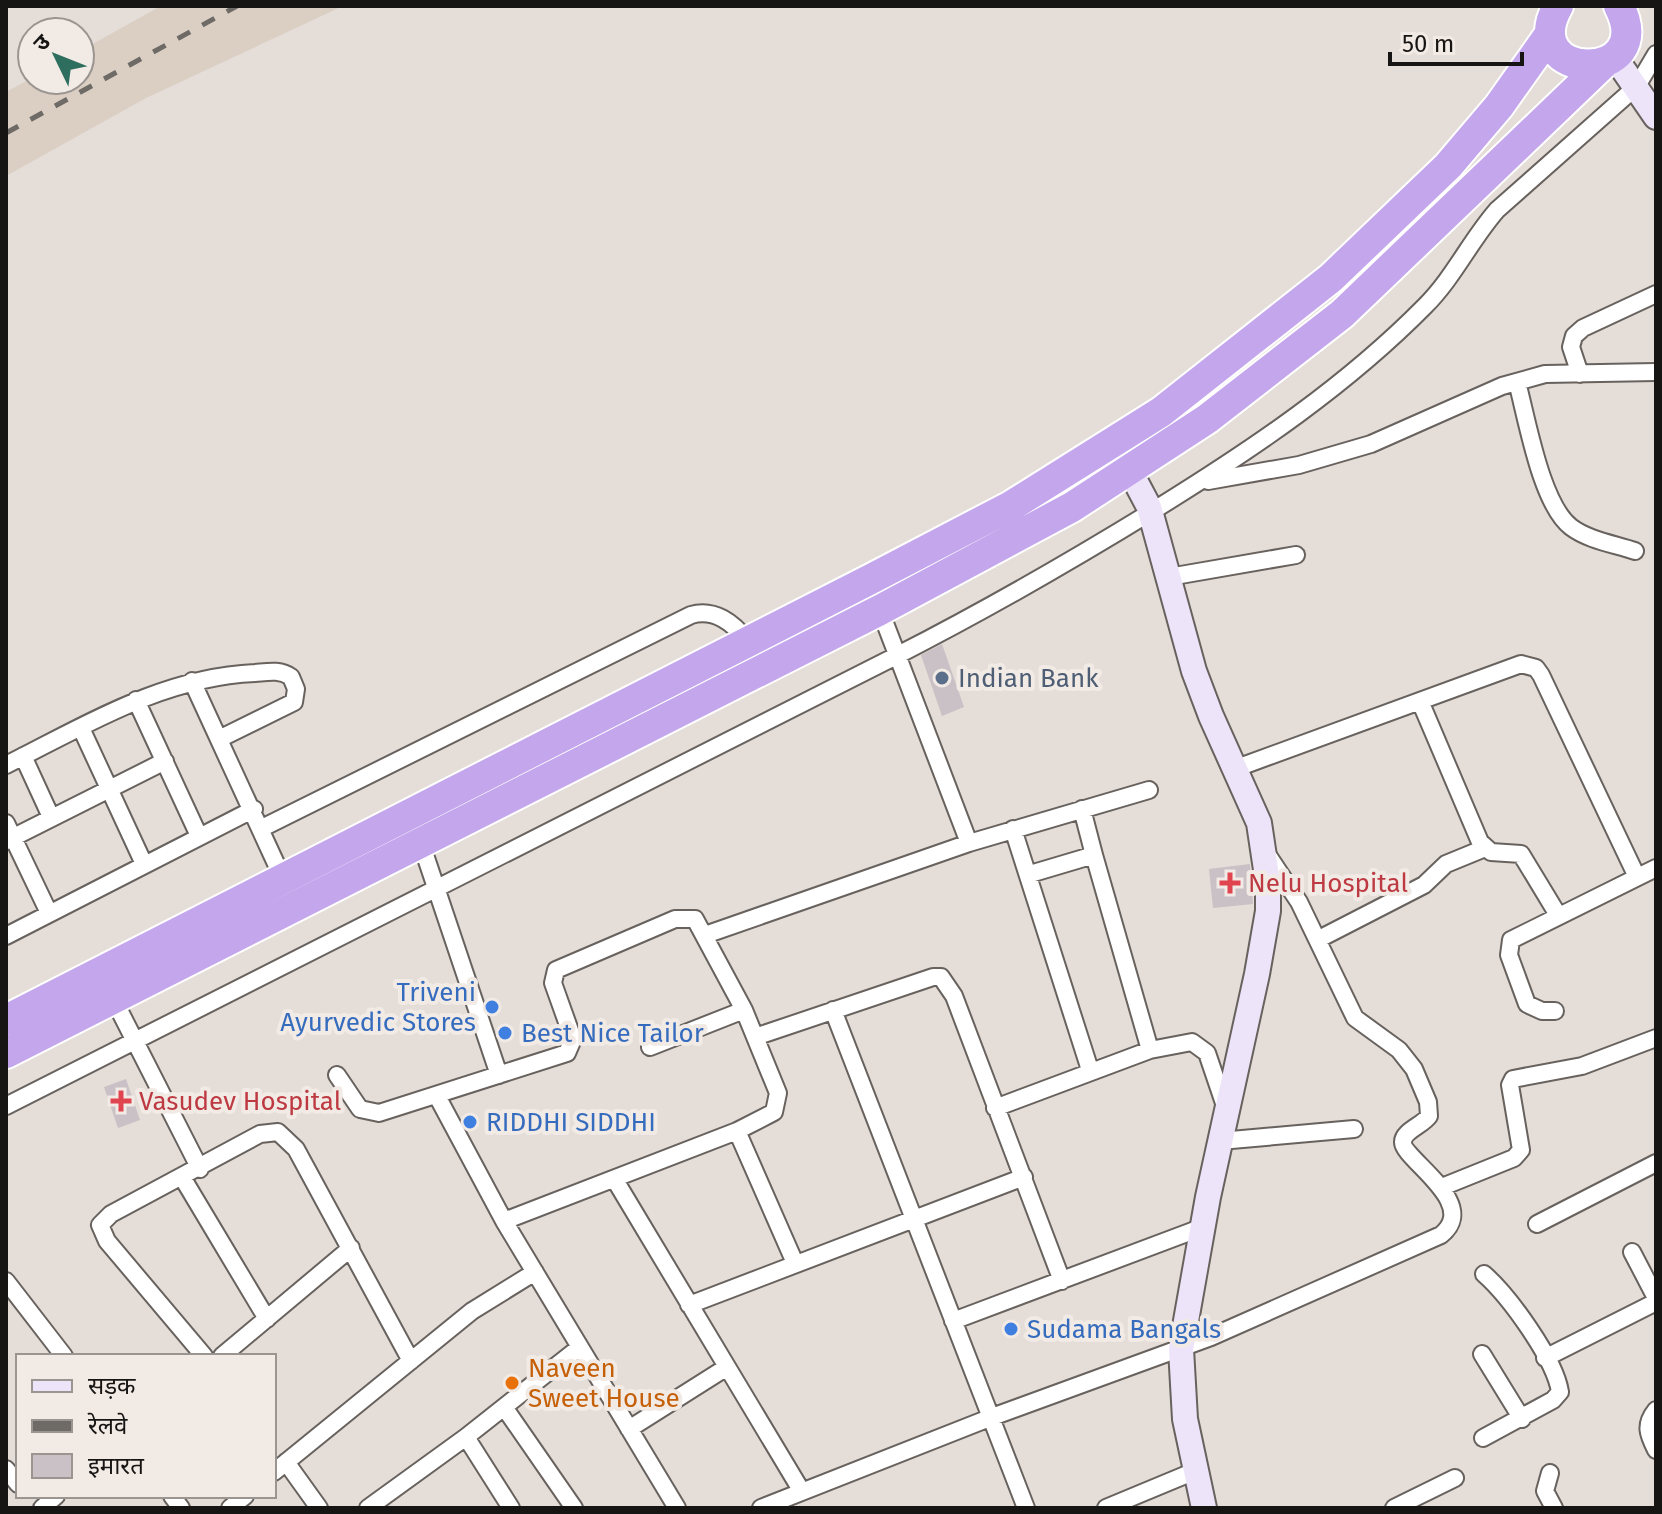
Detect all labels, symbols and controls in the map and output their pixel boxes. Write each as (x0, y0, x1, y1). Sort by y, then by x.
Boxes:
north arrow (16, 16, 96, 96)
scale bar (1390, 16, 1522, 66)
text: उ (27, 28, 57, 57)
text: 50 m (1402, 30, 1454, 58)
place label: Indian Bank (958, 663, 1099, 694)
marker: Indian Bank (933, 669, 951, 687)
place label: Nelu Hospital (1248, 868, 1408, 899)
marker: Nelu Hospital (1219, 872, 1241, 894)
place label: Triveni Ayurvedic Stores (280, 977, 476, 1038)
marker: Triveni Ayurvedic Stores (483, 998, 501, 1016)
place label: Best Nice Tailor (521, 1018, 704, 1049)
marker: Best Nice Tailor (496, 1024, 514, 1042)
place label: Vasudev Hospital (139, 1086, 342, 1117)
marker: Vasudev Hospital (110, 1090, 132, 1112)
place label: RIDDHI SIDDHI (486, 1107, 656, 1138)
marker: RIDDHI SIDDHI (461, 1113, 479, 1131)
place label: Sudama Bangals (1027, 1314, 1221, 1345)
marker: Sudama Bangals (1002, 1320, 1020, 1338)
place label: Naveen Sweet House (528, 1353, 680, 1414)
legend (16, 1354, 276, 1498)
text: सड़क (88, 1372, 136, 1400)
marker: Naveen Sweet House (503, 1374, 521, 1392)
text: रेलवे (87, 1412, 128, 1440)
text: इमारत (88, 1452, 145, 1480)

